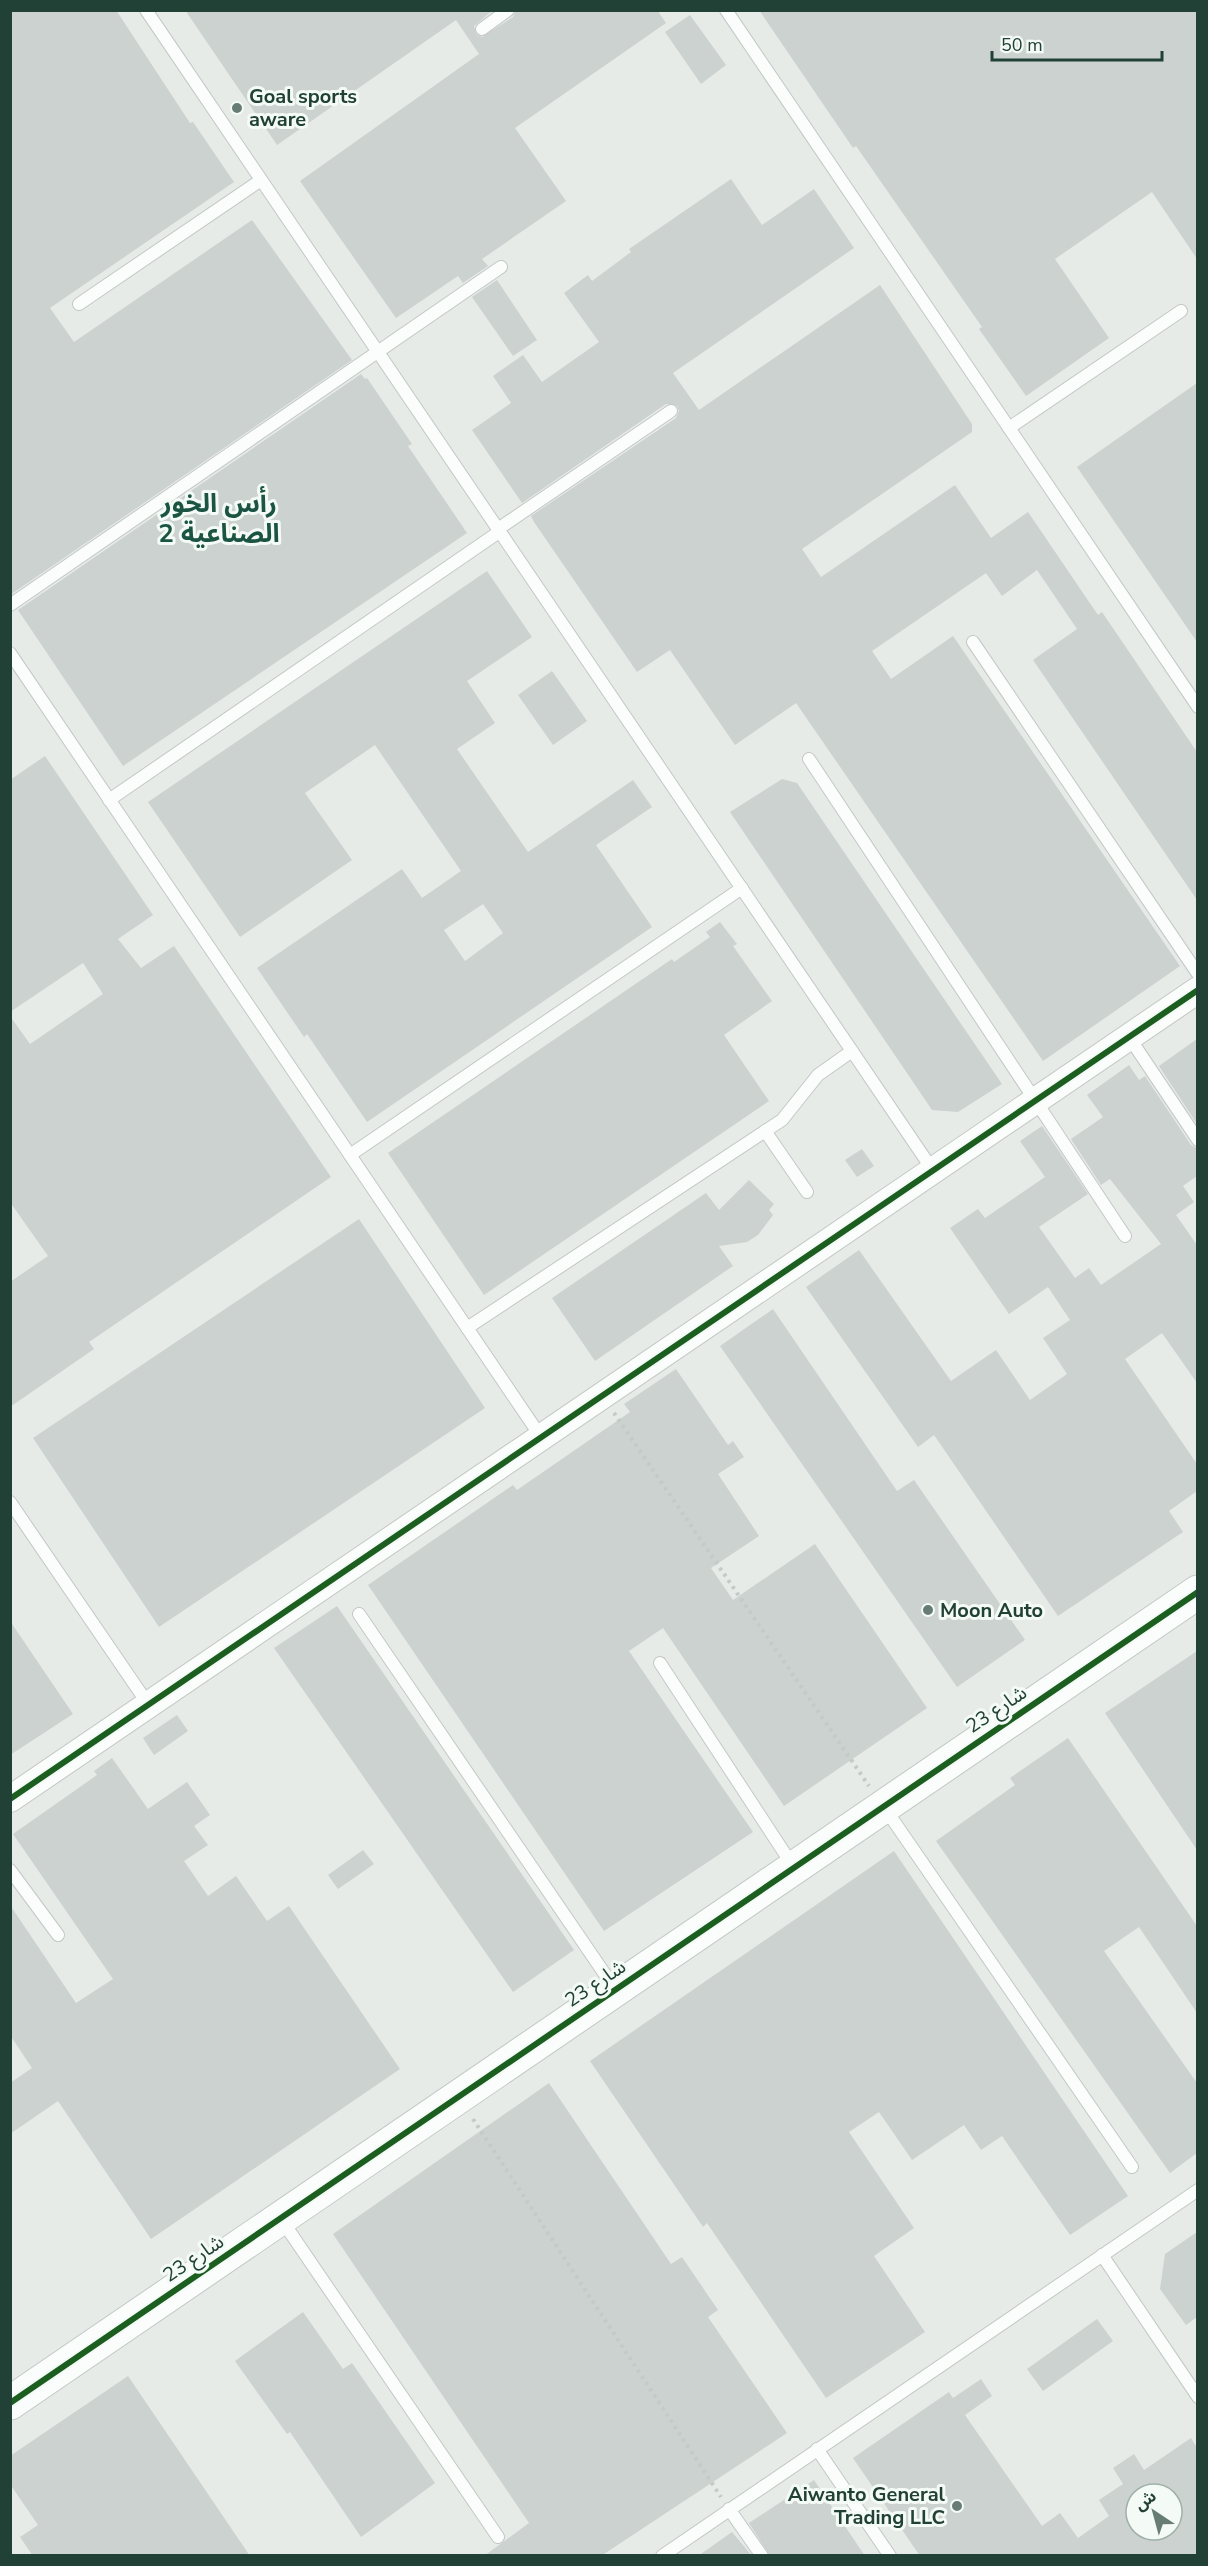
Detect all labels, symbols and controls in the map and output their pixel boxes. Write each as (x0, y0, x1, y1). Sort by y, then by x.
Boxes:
scale bar (992, 24, 1162, 62)
text: 50 m (1001, 33, 1043, 57)
place label: Goal sports aware (249, 83, 357, 133)
marker: Goal sports aware (230, 101, 244, 115)
district label: رأس الخور الصناعية 2 (158, 486, 280, 551)
place label: Moon Auto (940, 1597, 1043, 1624)
marker: Moon Auto (921, 1603, 935, 1617)
street label: شارع 23 (960, 1679, 1033, 1740)
street label: شارع 23 (559, 1953, 632, 2014)
street label: شارع 23 (157, 2228, 230, 2289)
place label: Aiwanto General Trading LLC (788, 2481, 946, 2531)
north arrow (1124, 2482, 1184, 2542)
text: ش (1130, 2485, 1161, 2516)
marker: Aiwanto General Trading LLC (950, 2499, 964, 2513)

